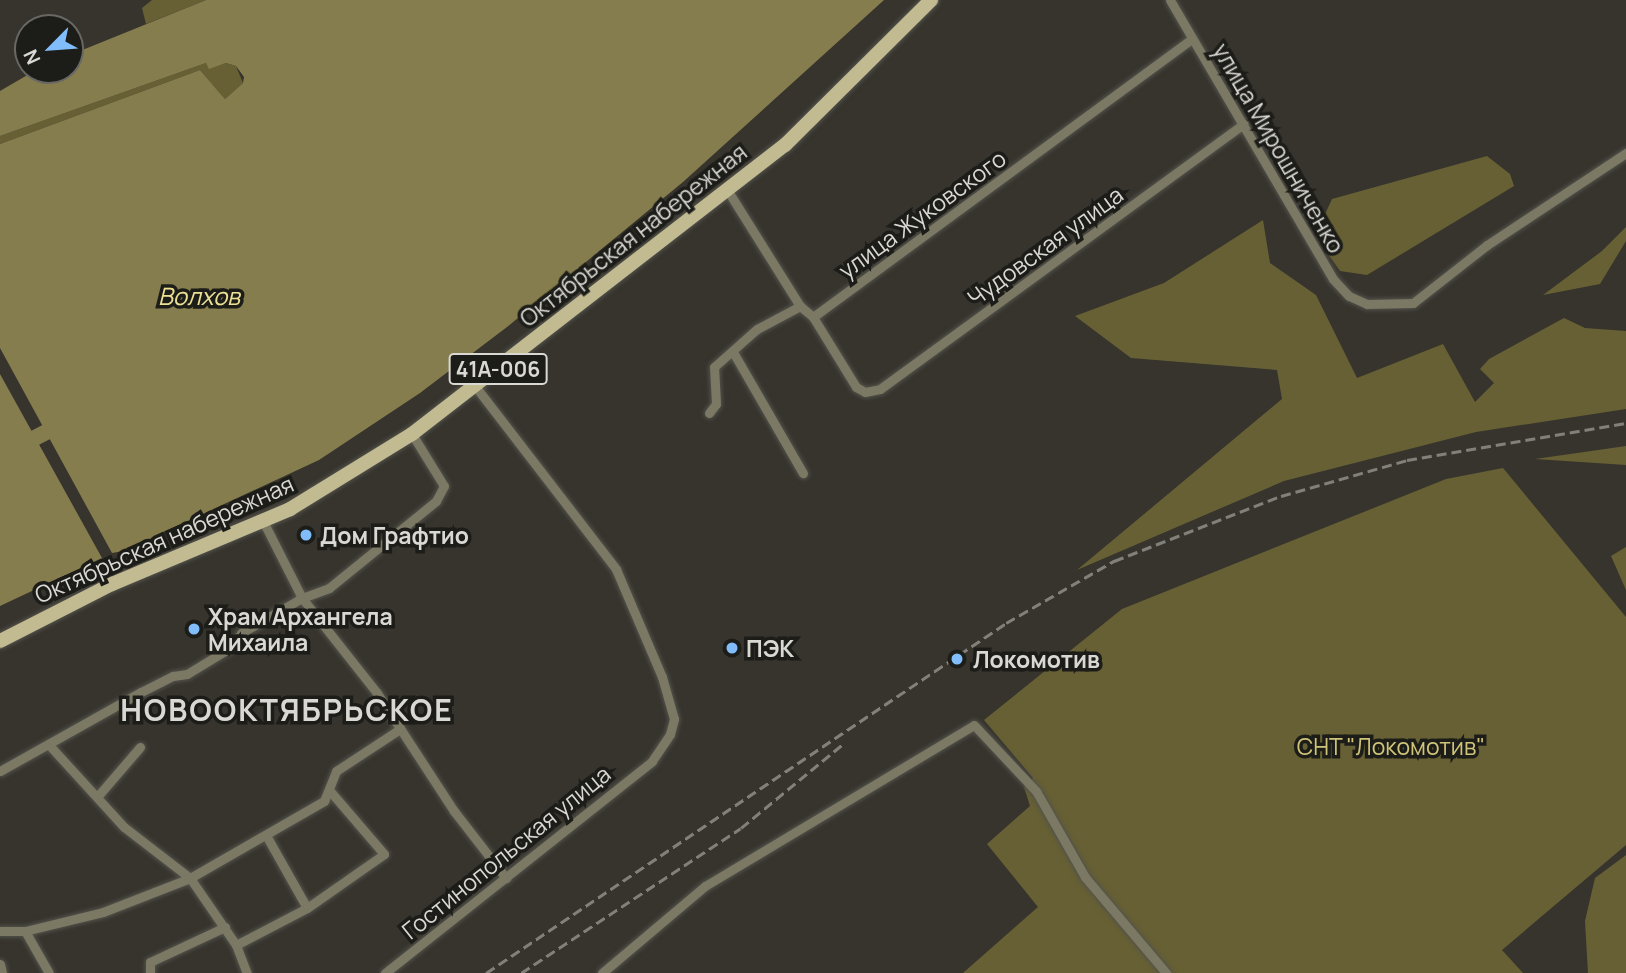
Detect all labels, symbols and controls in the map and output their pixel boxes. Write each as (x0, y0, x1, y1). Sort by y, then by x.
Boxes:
north arrow (14, 14, 84, 84)
street label: улица Мирошниченко (1208, 38, 1350, 258)
text: N (17, 45, 46, 69)
street label: Октябрьская набережная (514, 138, 752, 332)
street label: улица Жуковского (833, 144, 1011, 284)
street label: Чудовская улица (962, 180, 1128, 312)
water label: Волхов (158, 282, 240, 310)
road number: 41А-006 (447, 352, 549, 386)
street label: Октябрьская набережная (30, 469, 298, 609)
place label: Дом Графтио (320, 521, 469, 549)
marker: Дом Графтио (298, 527, 314, 543)
place label: Храм Архангела Михаила (208, 602, 393, 656)
marker: Храм Архангела Михаила (186, 621, 202, 637)
place label: ПЭК (746, 634, 794, 662)
marker: ПЭК (724, 640, 740, 656)
place label: Локомотив (973, 645, 1100, 673)
marker: Локомотив (947, 649, 967, 669)
district label: НОВООКТЯБРЬСКОЕ (122, 692, 452, 728)
park label: СНТ "Локомотив" (1296, 732, 1486, 760)
street label: Гостинопольская улица (396, 760, 616, 944)

